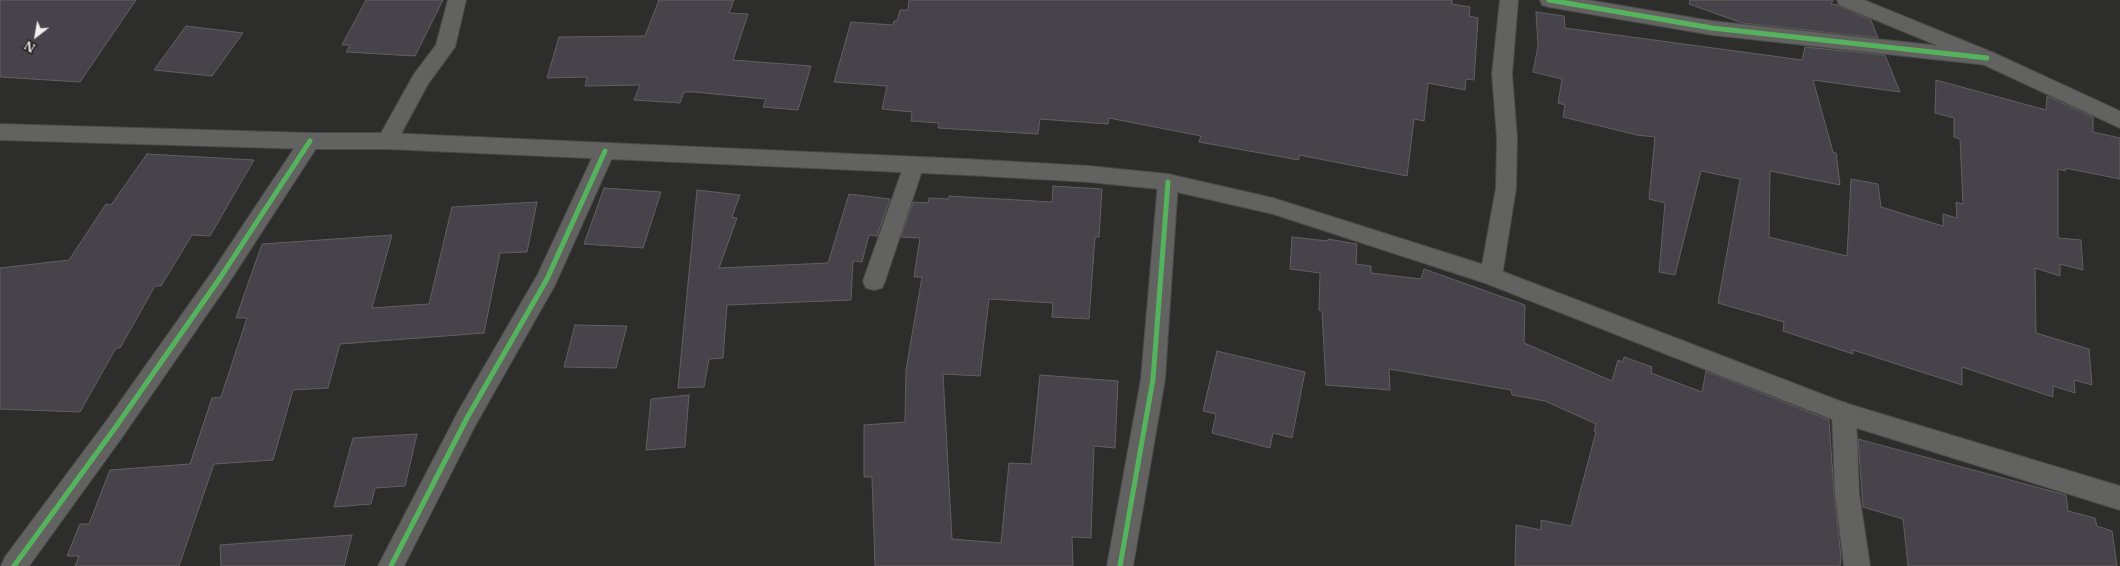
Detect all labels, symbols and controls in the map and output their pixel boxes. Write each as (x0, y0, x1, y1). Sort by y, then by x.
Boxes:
north arrow (16, 16, 56, 56)
text: N (22, 38, 38, 55)

